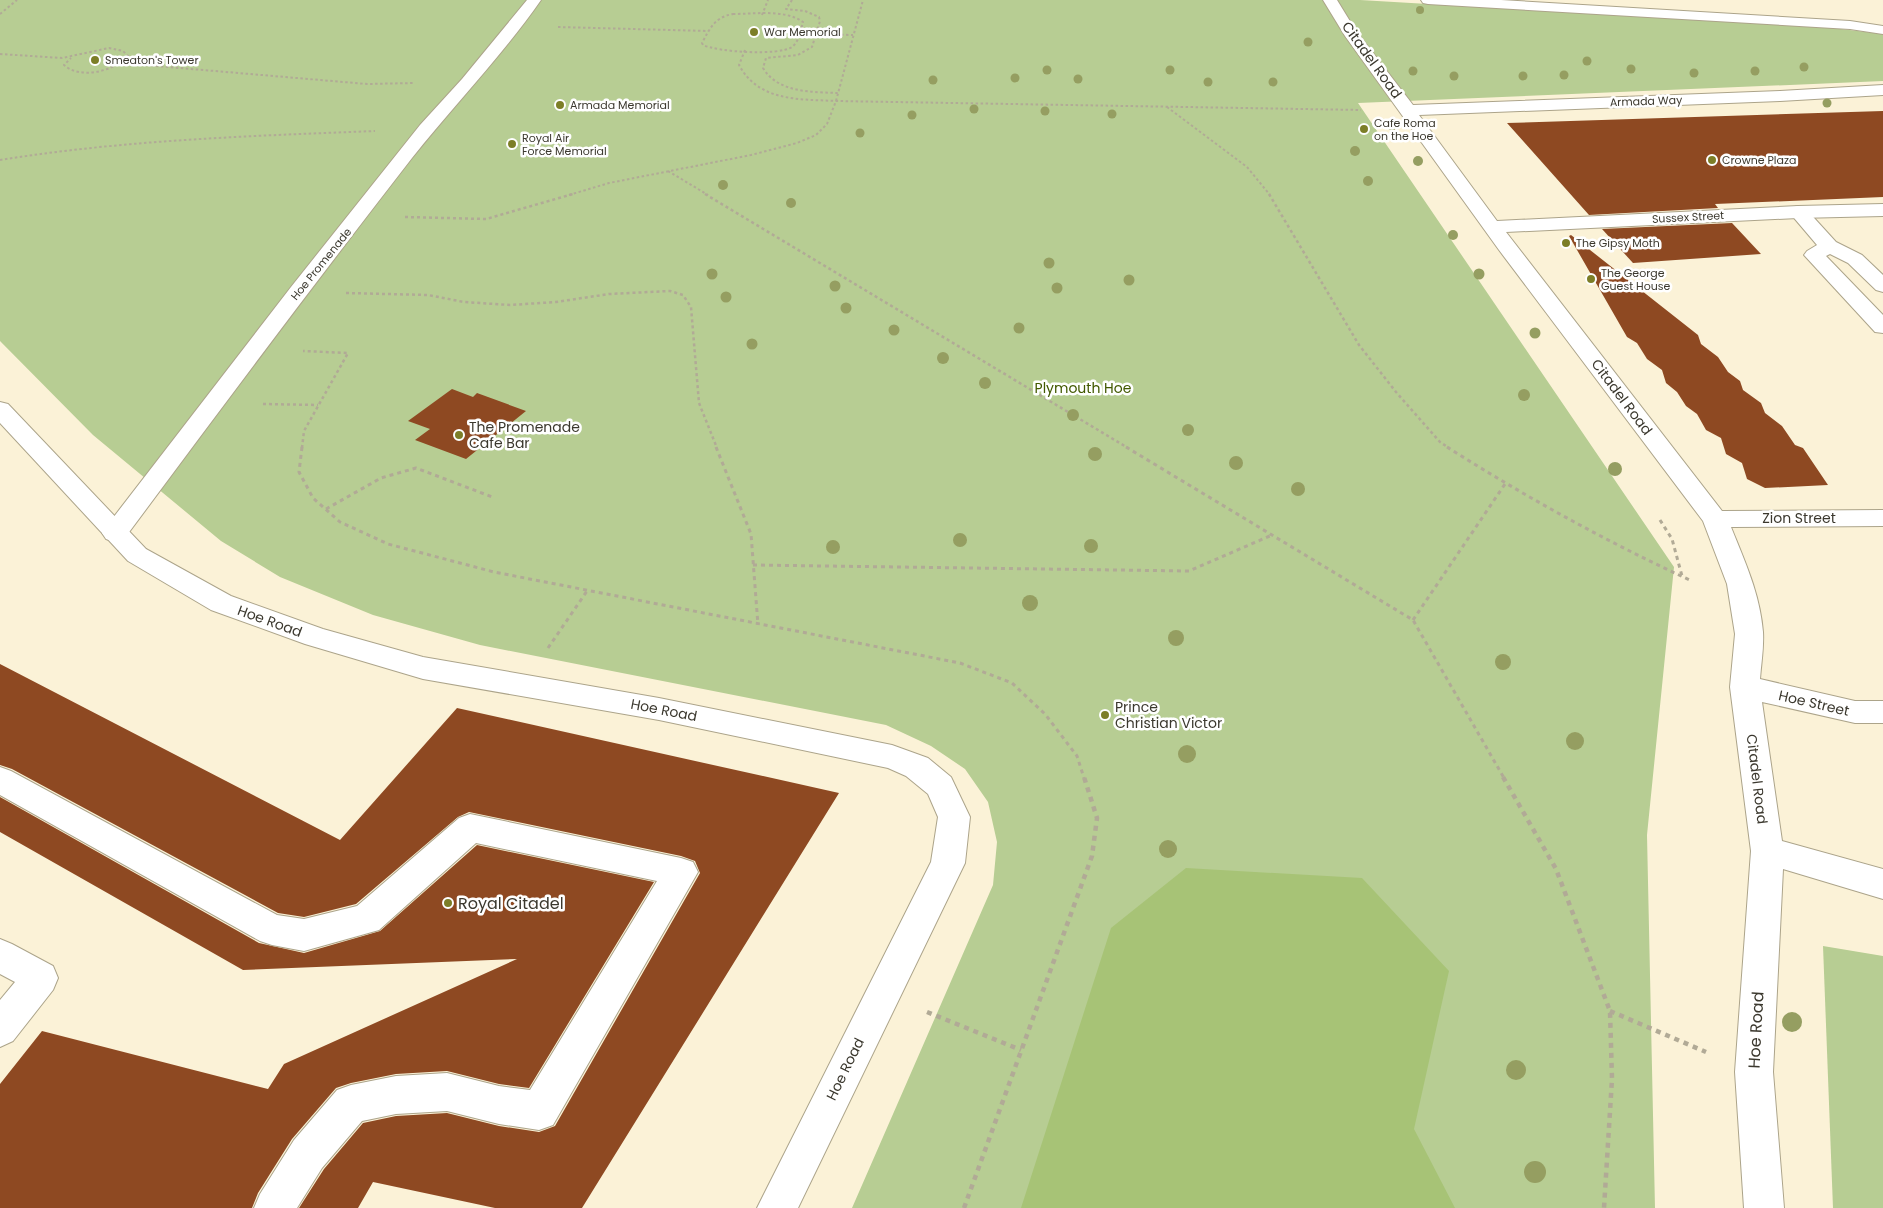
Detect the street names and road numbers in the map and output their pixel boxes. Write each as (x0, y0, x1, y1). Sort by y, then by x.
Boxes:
street label: Citadel Road (1337, 17, 1407, 103)
street label: Armada Way (1610, 92, 1683, 110)
street label: Sussex Street (1652, 207, 1724, 227)
street label: Hoe Promenade (287, 224, 355, 304)
street label: Citadel Road (1587, 355, 1657, 439)
street label: Zion Street (1762, 508, 1836, 528)
street label: Hoe Road (235, 600, 305, 642)
street label: Hoe Street (1777, 685, 1851, 721)
street label: Hoe Road (629, 694, 699, 726)
street label: Citadel Road (1742, 733, 1772, 825)
street label: Hoe Road (1742, 991, 1770, 1069)
street label: Hoe Road (821, 1034, 869, 1104)

